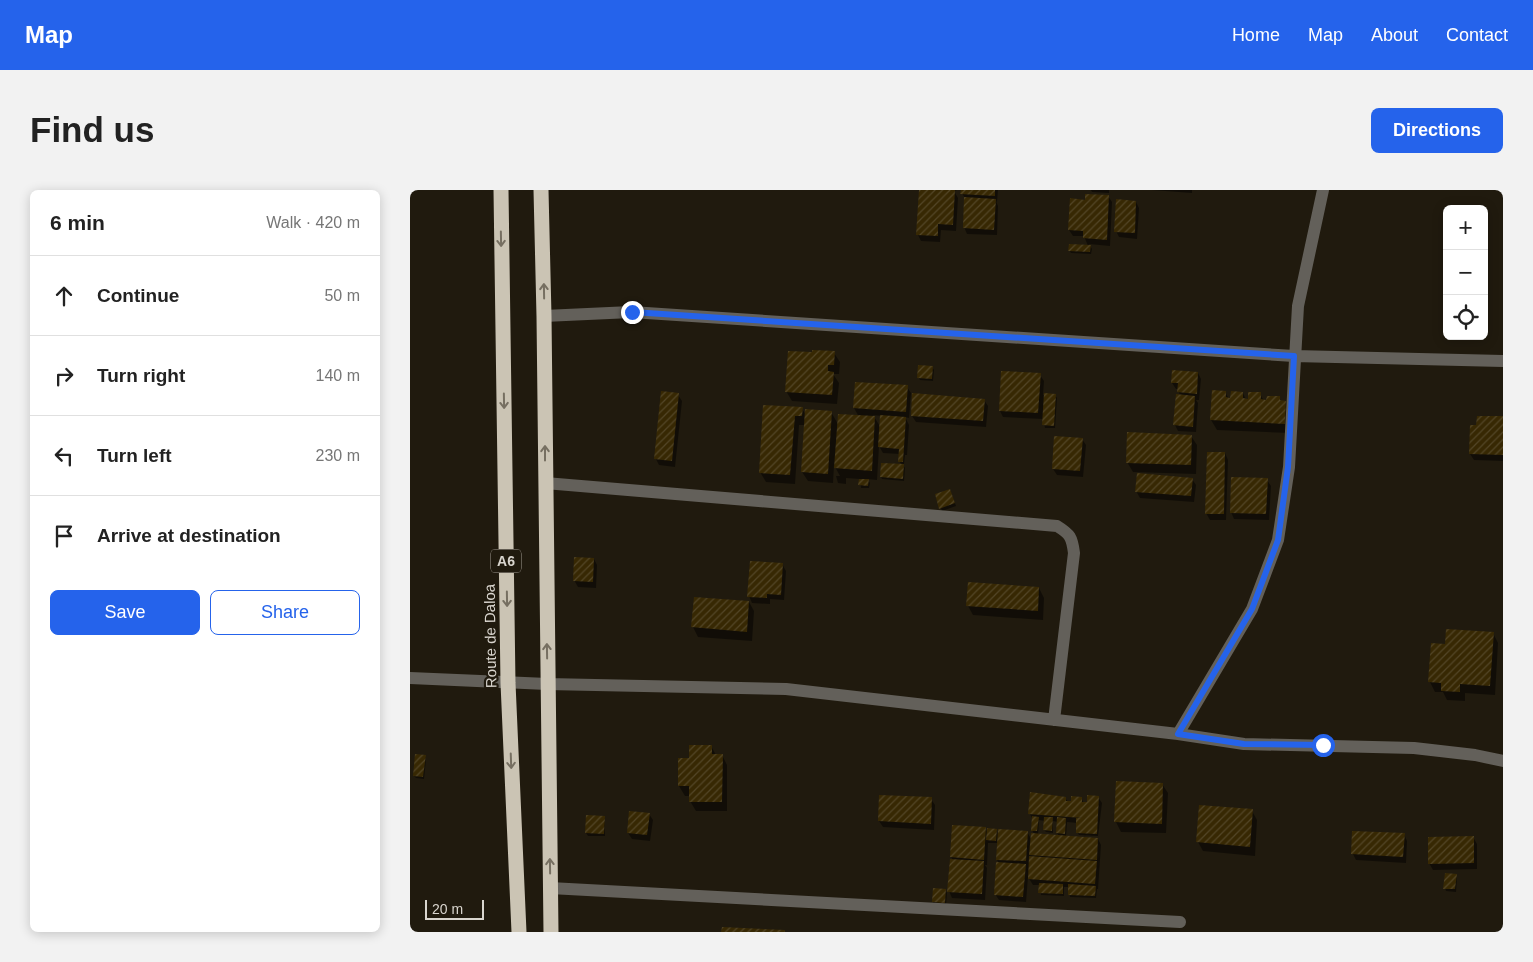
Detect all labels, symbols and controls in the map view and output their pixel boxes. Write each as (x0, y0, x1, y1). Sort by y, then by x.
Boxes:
text: Map (25, 21, 73, 48)
text: Home (1232, 25, 1280, 45)
text: Map (1308, 25, 1343, 45)
text: About (1371, 25, 1418, 45)
text: Contact (1446, 25, 1508, 45)
button: Directions (1371, 108, 1503, 153)
text: Find us (30, 110, 154, 149)
map controls (1443, 205, 1488, 340)
button: + (1443, 205, 1488, 250)
text: 6 min (50, 211, 105, 234)
text: Walk · 420 m (266, 214, 360, 231)
one-way arrow (496, 230, 506, 246)
button: − (1443, 250, 1488, 295)
icon: ahead (50, 282, 78, 310)
one-way arrow (539, 283, 549, 300)
text: Continue (97, 285, 179, 306)
text: 50 m (324, 287, 360, 304)
button: locate (1443, 295, 1488, 340)
route end (621, 301, 644, 324)
icon: right (50, 362, 78, 390)
text: Turn right (97, 365, 185, 386)
text: 140 m (316, 367, 360, 384)
one-way arrow (499, 392, 509, 409)
icon: left (50, 442, 78, 470)
text: Turn left (97, 445, 172, 466)
one-way arrow (540, 446, 550, 462)
text: 230 m (316, 447, 360, 464)
icon: arrive (50, 522, 78, 550)
text: Arrive at destination (97, 525, 281, 546)
road number: A6 (491, 550, 521, 572)
street label: Route de Daloa (481, 583, 499, 688)
button: Save (50, 590, 200, 635)
button: Share (210, 590, 360, 635)
one-way arrow (502, 590, 511, 606)
one-way arrow (542, 643, 552, 660)
route start (1312, 734, 1335, 757)
one-way arrow (507, 753, 516, 769)
one-way arrow (545, 858, 555, 874)
scale bar (425, 897, 484, 920)
text: 20 m (432, 901, 463, 917)

